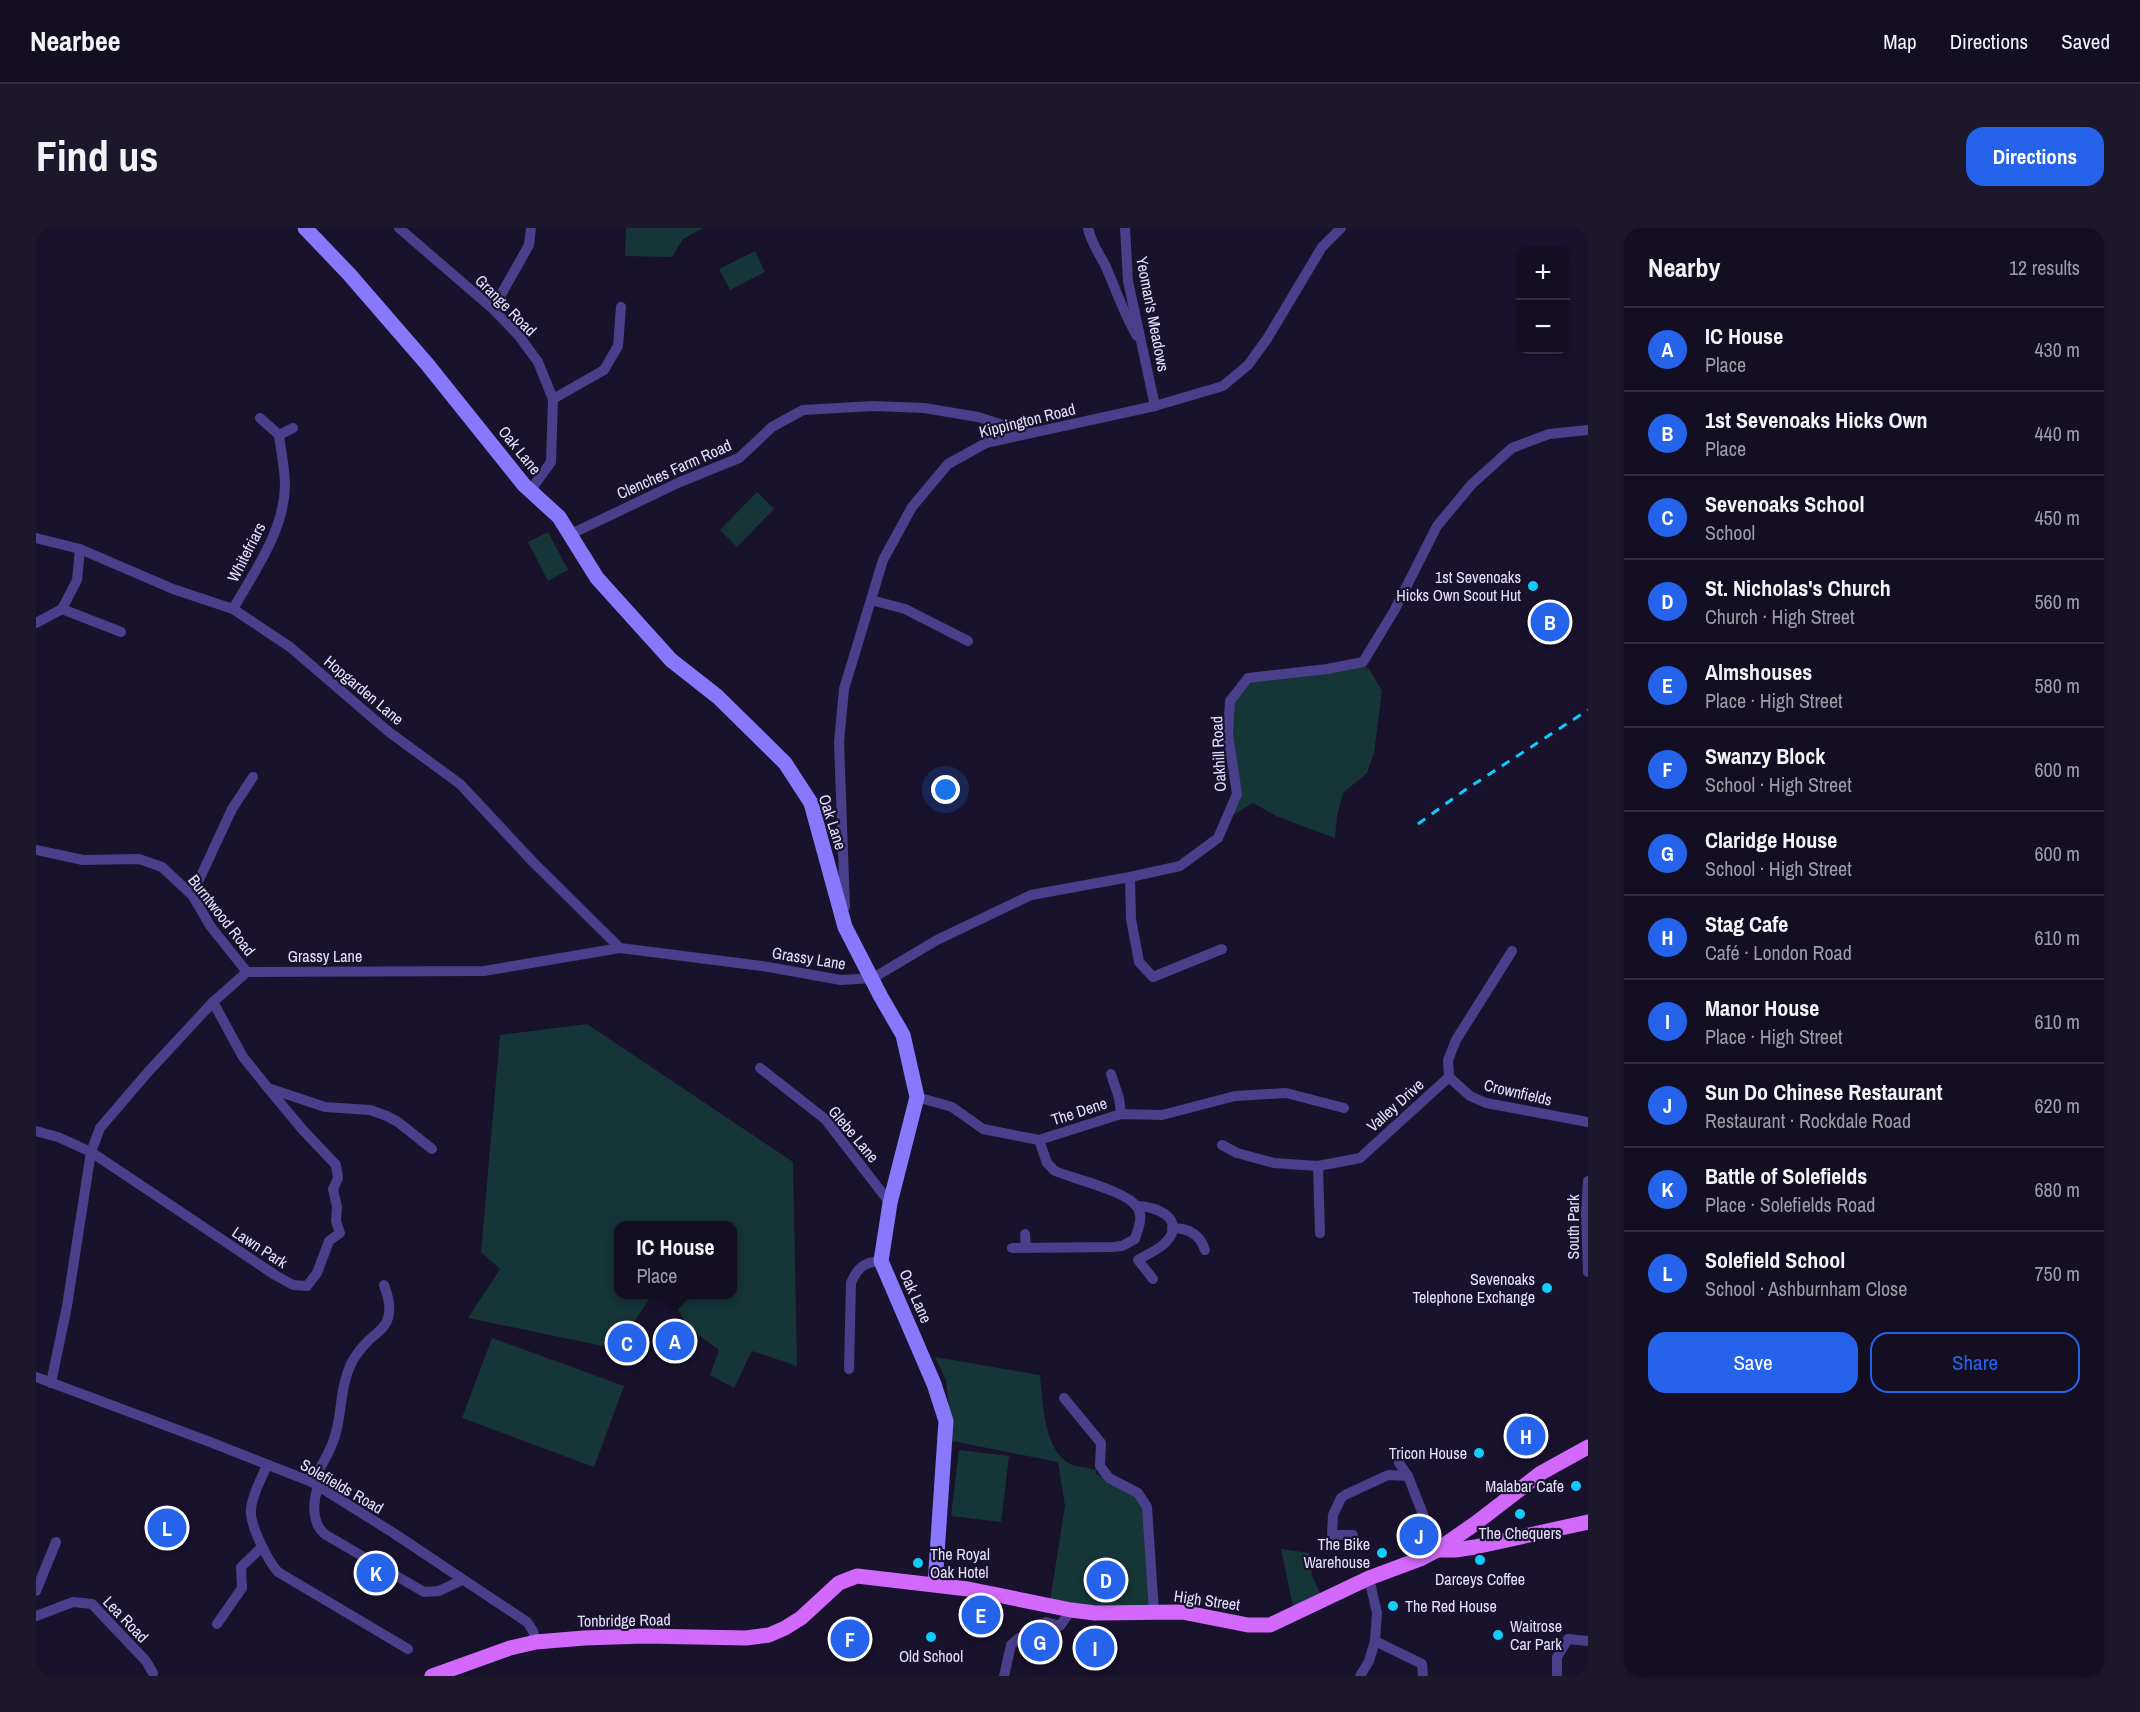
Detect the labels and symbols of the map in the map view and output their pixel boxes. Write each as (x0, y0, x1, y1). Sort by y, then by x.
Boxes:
street label: Yeoman's Meadows (1131, 255, 1175, 373)
street label: Grange Road (470, 269, 542, 341)
street label: Kippington Road (977, 397, 1077, 443)
street label: Oak Lane (494, 421, 546, 479)
street label: Clenches Farm Road (613, 434, 735, 504)
street label: Whitefriars (222, 518, 270, 586)
place label: 1st Sevenoaks Hicks Own Scout Hut (1396, 566, 1521, 606)
marker: 1st Sevenoaks Hicks Own Scout Hut (1526, 579, 1540, 593)
pin: B (1530, 600, 1570, 644)
street label: Hopgarden Lane (319, 650, 409, 730)
street label: Oakhill Road (1205, 716, 1231, 792)
your location (931, 775, 960, 804)
street label: Oak Lane (814, 792, 852, 852)
street label: Burntwood Road (183, 870, 261, 960)
street label: Grassy Lane (771, 941, 847, 975)
street label: Grassy Lane (288, 945, 362, 967)
street label: Valley Drive (1362, 1073, 1428, 1137)
street label: Crownfields (1482, 1073, 1554, 1111)
street label: The Dene (1048, 1092, 1110, 1130)
street label: Glebe Lane (824, 1101, 884, 1167)
street label: South Park (1562, 1194, 1584, 1259)
street label: Lawn Park (228, 1221, 292, 1273)
street label: Oak Lane (894, 1266, 938, 1326)
place label: Sevenoaks Telephone Exchange (1412, 1268, 1535, 1308)
marker: Sevenoaks Telephone Exchange (1540, 1281, 1554, 1295)
pin: A (656, 1318, 694, 1364)
pin: C (608, 1320, 646, 1366)
pin: H (1506, 1414, 1546, 1458)
place label: Tricon House (1389, 1442, 1467, 1464)
marker: Tricon House (1472, 1446, 1486, 1460)
street label: Solefields Road (296, 1453, 388, 1519)
place label: Malabar Cafe (1485, 1475, 1564, 1497)
marker: Malabar Cafe (1569, 1479, 1583, 1493)
pin: L (148, 1506, 186, 1550)
marker: The Chequers (1513, 1507, 1527, 1521)
pin: J (1400, 1514, 1438, 1558)
place label: The Chequers (1478, 1522, 1562, 1544)
place label: The Bike Warehouse (1303, 1533, 1370, 1573)
place label: The Royal Oak Hotel (930, 1543, 990, 1583)
marker: The Bike Warehouse (1375, 1546, 1389, 1560)
pin: K (356, 1550, 396, 1596)
marker: Darceys Coffee (1473, 1553, 1487, 1567)
marker: The Royal Oak Hotel (911, 1556, 925, 1570)
pin: D (1086, 1558, 1126, 1602)
place label: Darceys Coffee (1435, 1568, 1525, 1590)
street label: High Street (1173, 1584, 1242, 1616)
street label: Lea Road (98, 1591, 154, 1647)
pin: E (962, 1592, 1000, 1638)
place label: The Red House (1405, 1595, 1497, 1617)
marker: The Red House (1386, 1599, 1400, 1613)
street label: Tonbridge Road (577, 1608, 671, 1632)
place label: Waitrose Car Park (1510, 1615, 1562, 1655)
pin: F (830, 1616, 870, 1662)
pin: G (1020, 1620, 1060, 1664)
pin: I (1076, 1626, 1114, 1670)
marker: Waitrose Car Park (1491, 1628, 1505, 1642)
marker: Old School (924, 1630, 938, 1644)
place label: Old School (899, 1645, 963, 1667)

